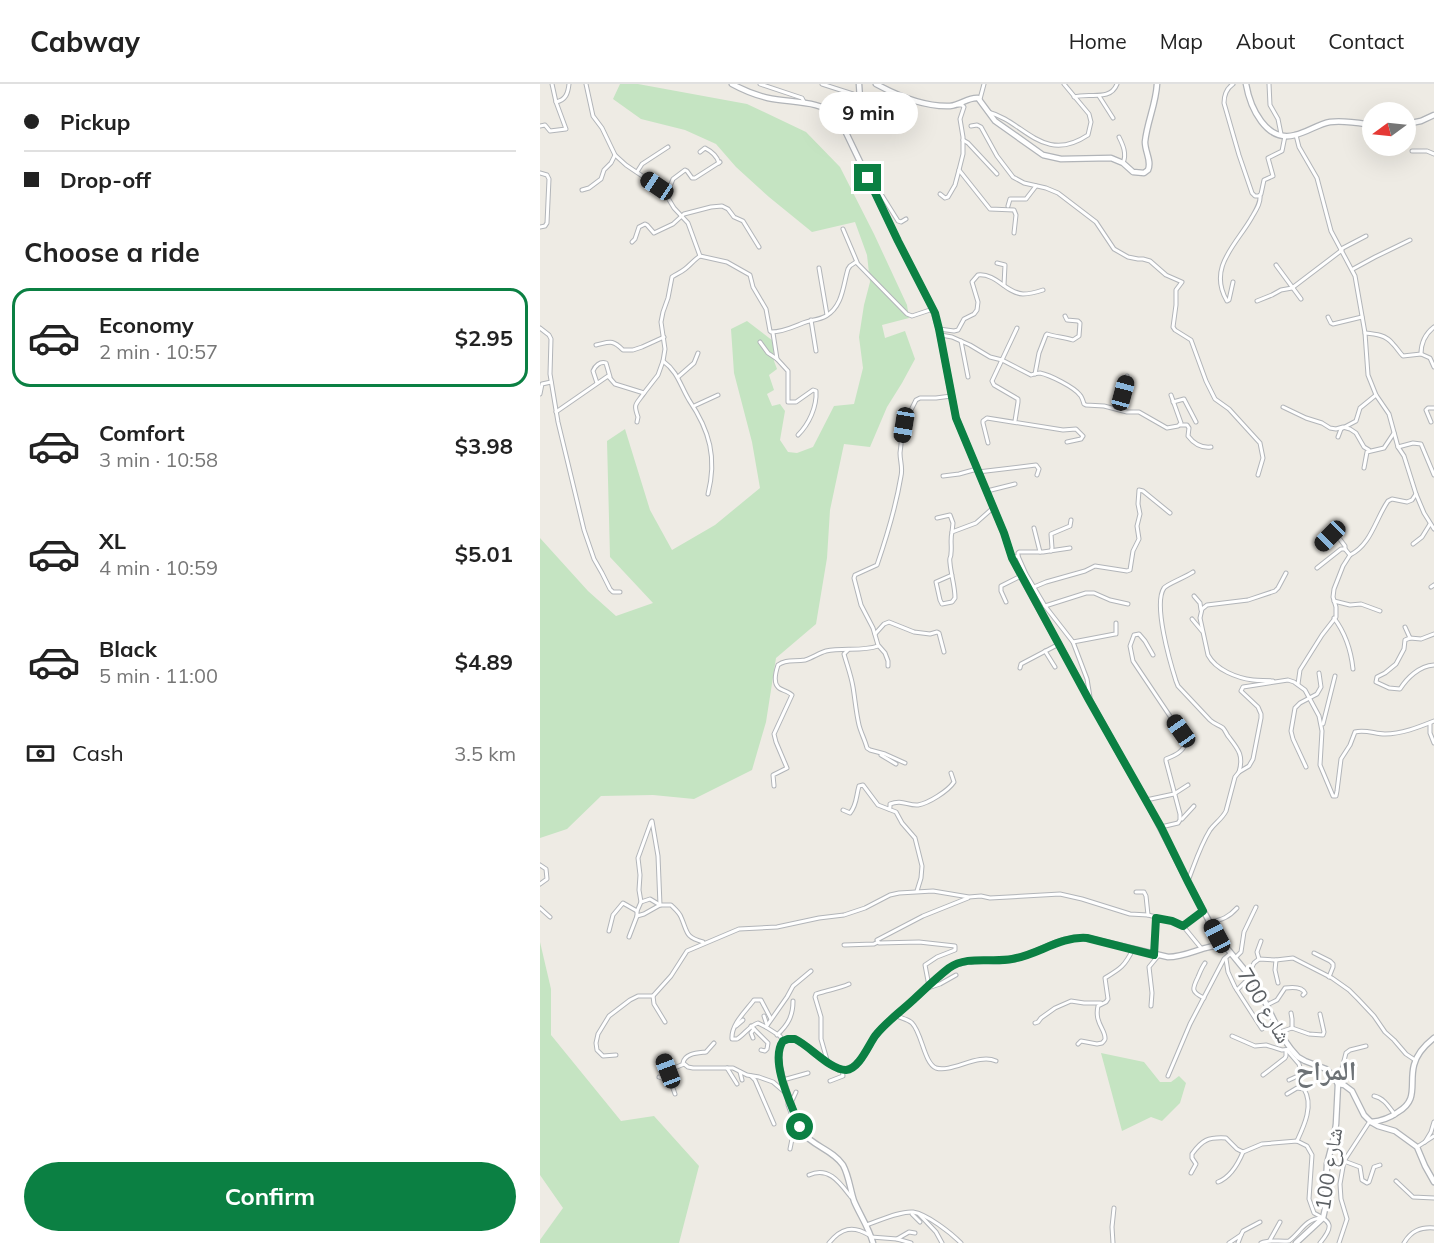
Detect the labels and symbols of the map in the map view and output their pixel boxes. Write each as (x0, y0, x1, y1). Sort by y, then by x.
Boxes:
callout: 9 min (818, 91, 918, 133)
north arrow (1362, 102, 1416, 156)
route end (854, 164, 881, 191)
car (637, 168, 677, 204)
car (1110, 373, 1136, 413)
car (892, 406, 916, 444)
car (1311, 517, 1349, 555)
car (1163, 711, 1199, 751)
car (1201, 916, 1233, 956)
street label: شارع 700 (1232, 963, 1298, 1048)
car (653, 1051, 683, 1091)
district label: المراح (1296, 1053, 1356, 1088)
route start (786, 1113, 813, 1140)
street label: شارع 100 (1309, 1126, 1348, 1212)

